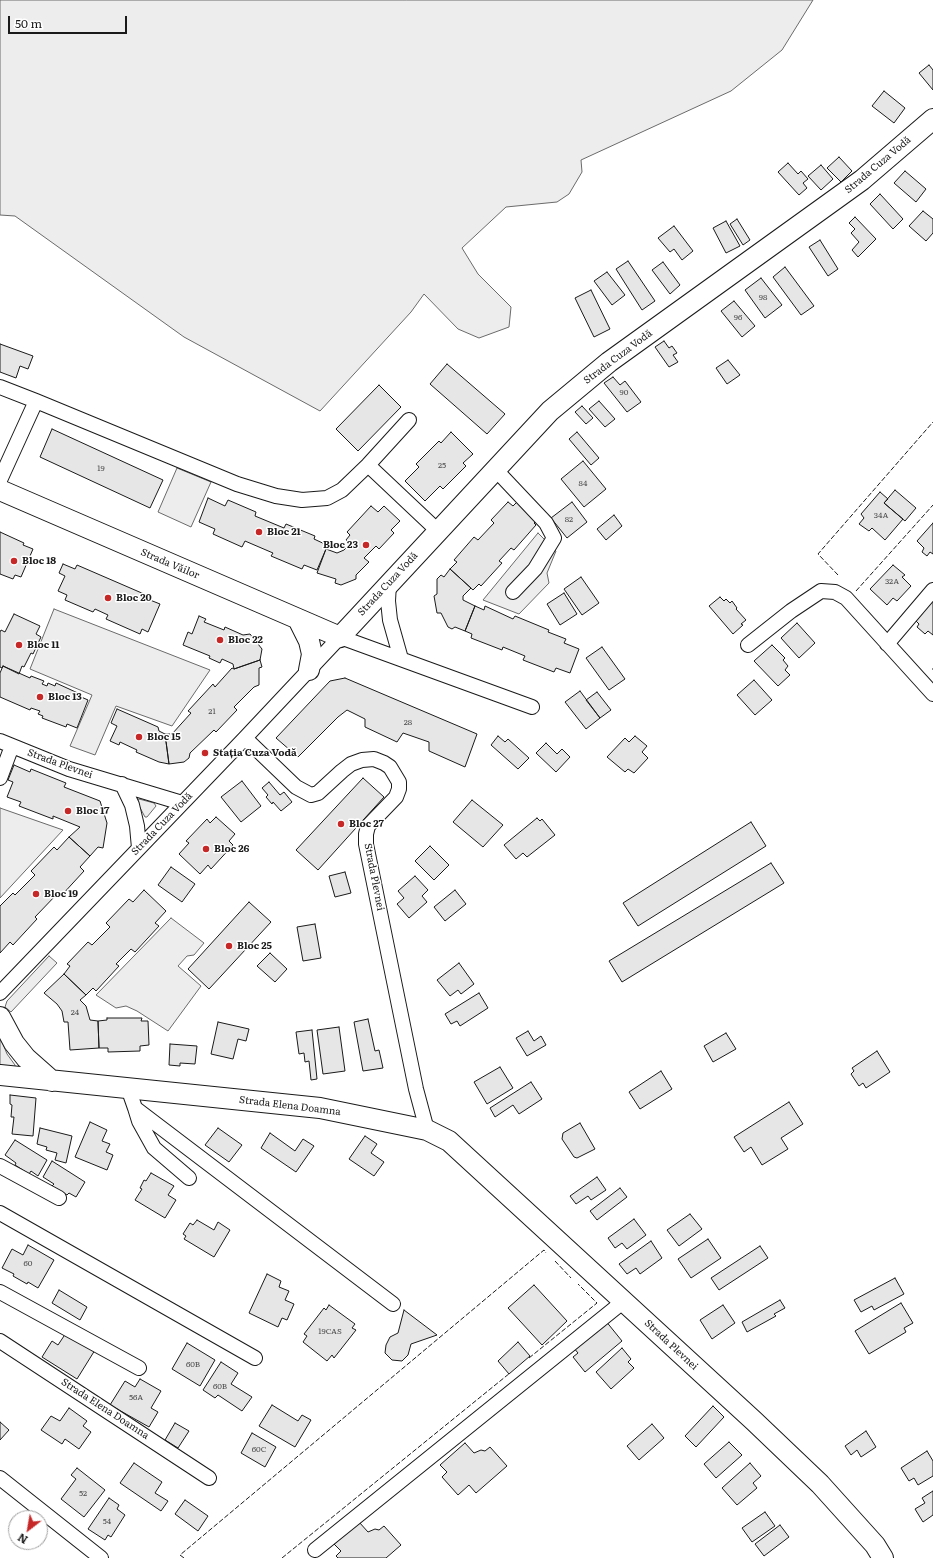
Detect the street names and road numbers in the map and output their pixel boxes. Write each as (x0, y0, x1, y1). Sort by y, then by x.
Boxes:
street label: Strada Cuza Vodă (843, 134, 913, 196)
street label: Strada Cuza Vodă (581, 327, 655, 387)
street label: Strada Văilor (139, 546, 201, 582)
street label: Strada Cuza Vodă (355, 550, 421, 618)
street label: Strada Plevnei (26, 747, 94, 781)
street label: Strada Cuza Vodă (129, 790, 195, 858)
street label: Strada Plevnei (362, 842, 386, 912)
street label: Strada Elena Doamna (238, 1094, 342, 1118)
street label: Strada Plevnei (642, 1317, 700, 1373)
street label: Strada Elena Doamna (59, 1376, 151, 1442)

